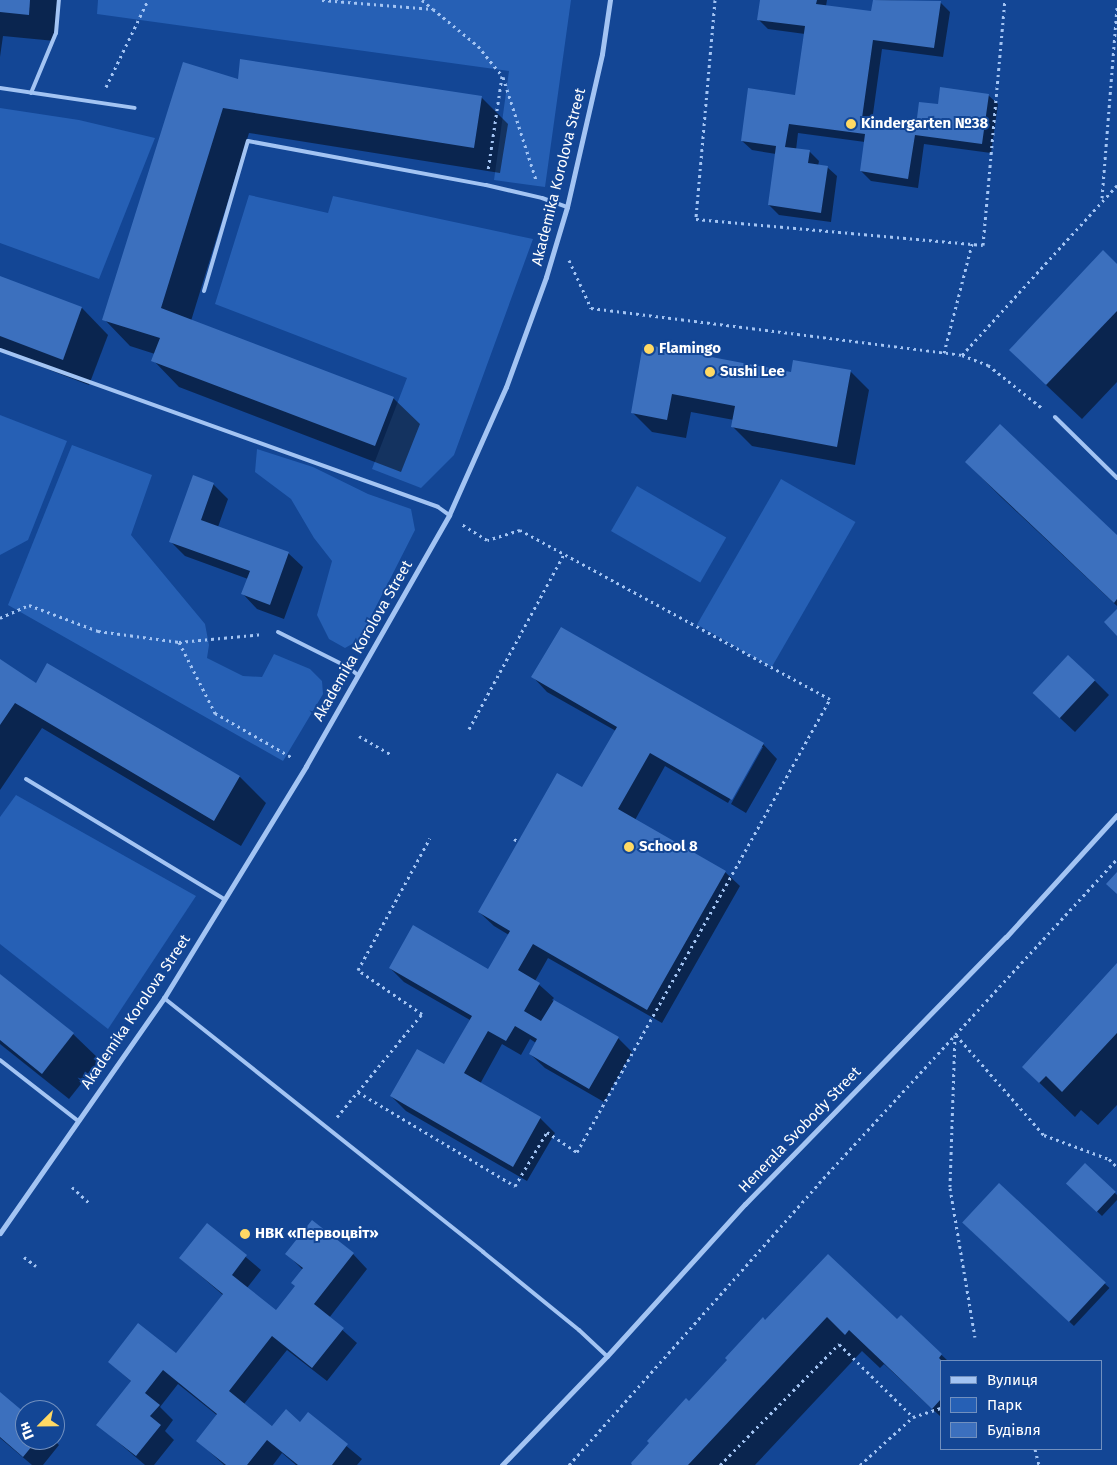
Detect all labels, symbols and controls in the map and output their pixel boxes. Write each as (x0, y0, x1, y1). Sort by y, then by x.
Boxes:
street label: Akademika Korolova Street (528, 86, 590, 268)
place label: Kindergarten №38 (861, 115, 988, 133)
marker: Kindergarten №38 (845, 118, 857, 130)
place label: Flamingo (659, 340, 721, 358)
marker: Flamingo (643, 343, 655, 355)
place label: Sushi Lee (720, 363, 785, 381)
marker: Sushi Lee (704, 366, 716, 378)
street label: Akademika Korolova Street (310, 557, 416, 725)
place label: School 8 (639, 838, 698, 856)
marker: School 8 (623, 841, 635, 853)
street label: Akademika Korolova Street (78, 931, 194, 1093)
street label: Henerala Svobody Street (735, 1063, 865, 1197)
place label: НВК «Первоцвіт» (255, 1225, 379, 1243)
marker: НВК «Первоцвіт» (239, 1228, 251, 1240)
legend (940, 1360, 1102, 1450)
text: Вулиця (987, 1371, 1038, 1389)
text: Парк (987, 1396, 1022, 1414)
north arrow (15, 1400, 65, 1450)
text: Пн (15, 1419, 38, 1442)
text: Будівля (987, 1421, 1041, 1439)

